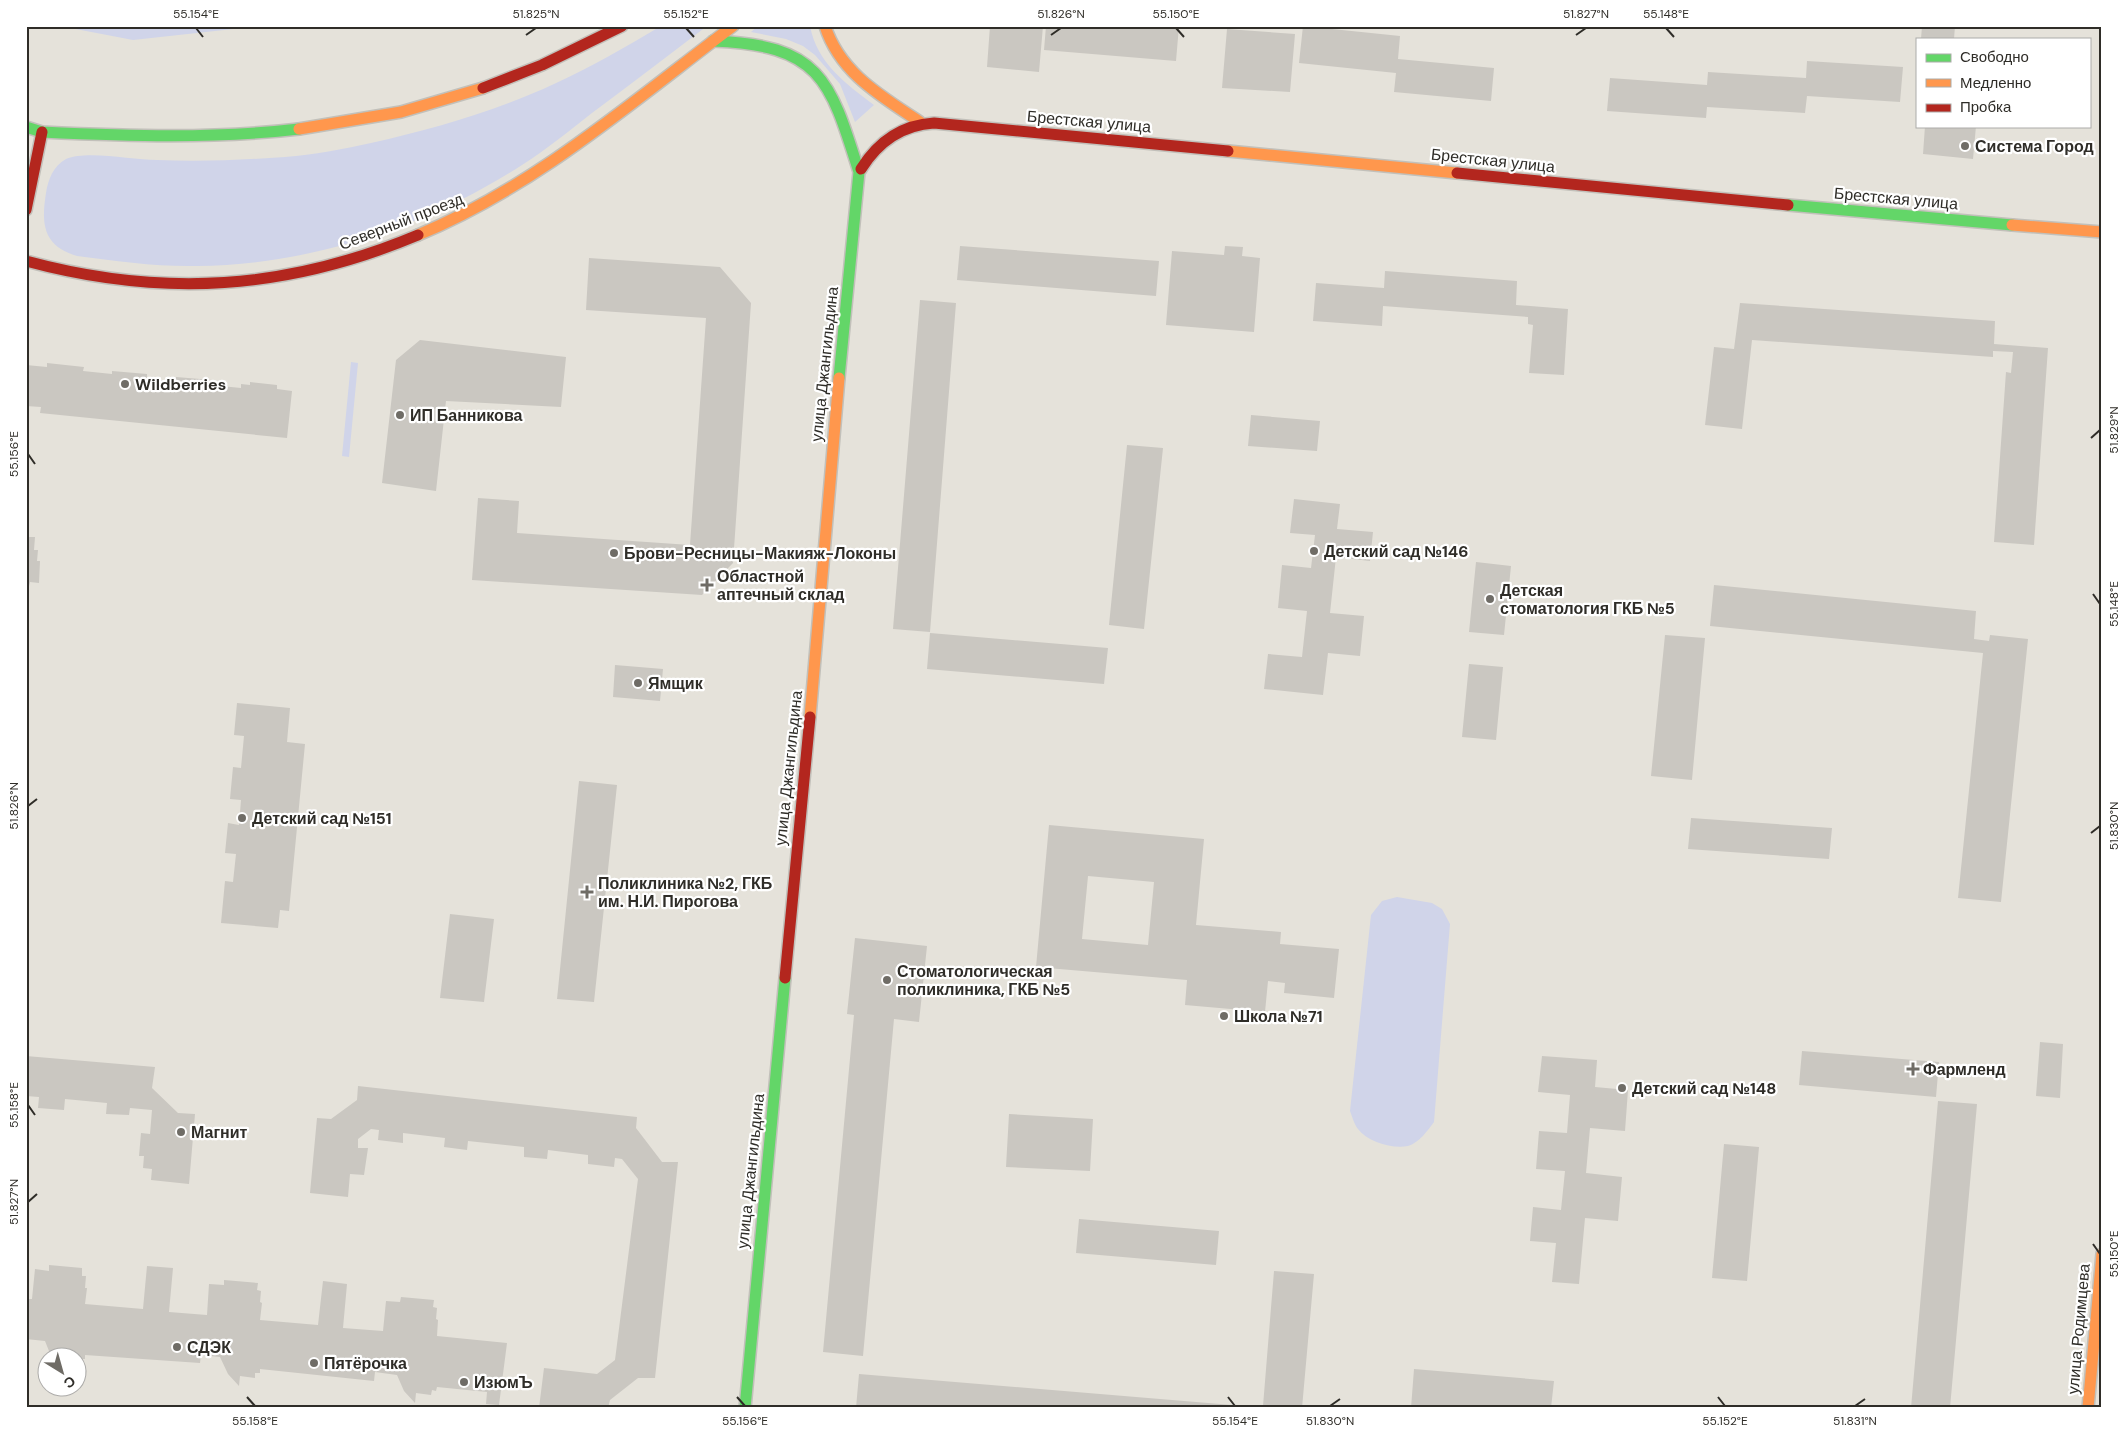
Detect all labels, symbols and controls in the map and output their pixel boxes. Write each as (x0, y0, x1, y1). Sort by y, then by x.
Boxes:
text: 55.154°E (173, 6, 219, 22)
text: 51.825°N (512, 6, 560, 22)
text: 55.152°E (663, 6, 709, 22)
text: 51.826°N (1037, 6, 1085, 22)
text: 55.150°E (1153, 6, 1200, 22)
text: 51.827°N (1563, 6, 1609, 22)
text: 55.148°E (1643, 6, 1689, 22)
legend (1916, 38, 2090, 128)
text: Свободно (1960, 47, 2029, 67)
text: Медленно (1960, 73, 2031, 93)
text: Пробка (1960, 97, 2012, 117)
street label: Брестская улица (1026, 106, 1152, 137)
place label: Система Город (1975, 136, 2094, 157)
marker: Система Город (1959, 140, 1971, 152)
street label: Брестская улица (1430, 144, 1556, 177)
street label: Брестская улица (1833, 183, 1959, 214)
street label: Северный проезд (336, 188, 467, 255)
street label: улица Джангильдина (806, 285, 843, 443)
place label: Wildberries (135, 374, 226, 395)
marker: Wildberries (119, 378, 131, 390)
place label: ИП Банникова (410, 405, 523, 426)
text: 51.829°N (2106, 406, 2122, 454)
marker: ИП Банникова (394, 409, 406, 421)
text: 55.156°E (6, 431, 22, 477)
place label: Детский сад №146 (1324, 541, 1468, 562)
place label: Брови-Ресницы-Макияж-Локоны (624, 543, 896, 564)
marker: Детский сад №146 (1308, 545, 1320, 557)
marker: Брови-Ресницы-Макияж-Локоны (608, 547, 620, 559)
place label: Областной аптечный склад (717, 566, 844, 605)
marker: Областной аптечный склад (701, 579, 713, 591)
place label: Детская стоматология ГКБ №5 (1500, 580, 1675, 619)
text: 55.148°E (2106, 581, 2122, 627)
marker: Детская стоматология ГКБ №5 (1484, 593, 1496, 605)
place label: Ямщик (648, 673, 704, 694)
marker: Ямщик (632, 677, 644, 689)
street label: улица Джангильдина (770, 689, 807, 847)
text: 51.826°N (6, 782, 22, 830)
text: 51.830°N (2106, 802, 2122, 850)
place label: Детский сад №151 (252, 808, 392, 829)
marker: Детский сад №151 (236, 812, 248, 824)
place label: Поликлиника №2, ГКБ им. Н.И. Пирогова (598, 873, 772, 912)
marker: Поликлиника №2, ГКБ им. Н.И. Пирогова (580, 885, 594, 899)
place label: Стоматологическая поликлиника, ГКБ №5 (897, 961, 1070, 1000)
marker: Стоматологическая поликлиника, ГКБ №5 (881, 974, 893, 986)
place label: Школа №71 (1234, 1006, 1323, 1027)
marker: Школа №71 (1218, 1010, 1230, 1022)
place label: Фармленд (1923, 1059, 2006, 1080)
marker: Фармленд (1907, 1063, 1919, 1075)
place label: Детский сад №148 (1632, 1078, 1776, 1099)
text: 55.158°E (6, 1082, 22, 1128)
marker: Детский сад №148 (1616, 1082, 1628, 1094)
street label: улица Джангильдина (732, 1092, 769, 1250)
place label: Магнит (191, 1122, 248, 1143)
marker: Магнит (175, 1126, 187, 1138)
text: 51.827°N (6, 1179, 22, 1225)
text: 55.150°E (2106, 1230, 2122, 1277)
street label: улица Родимцева (2062, 1263, 2095, 1395)
place label: СДЭК (187, 1337, 231, 1358)
marker: СДЭК (171, 1341, 183, 1353)
north arrow (38, 1346, 88, 1396)
place label: Пятёрочка (324, 1353, 407, 1374)
marker: Пятёрочка (308, 1357, 320, 1369)
text: С (60, 1372, 79, 1393)
place label: ИзюмЪ (474, 1372, 533, 1393)
marker: ИзюмЪ (458, 1376, 470, 1388)
text: 55.158°E (232, 1413, 278, 1429)
text: 55.156°E (722, 1413, 768, 1429)
text: 55.154°E (1212, 1413, 1258, 1429)
text: 51.830°N (1306, 1413, 1354, 1429)
text: 55.152°E (1702, 1413, 1748, 1429)
text: 51.831°N (1833, 1413, 1877, 1429)

